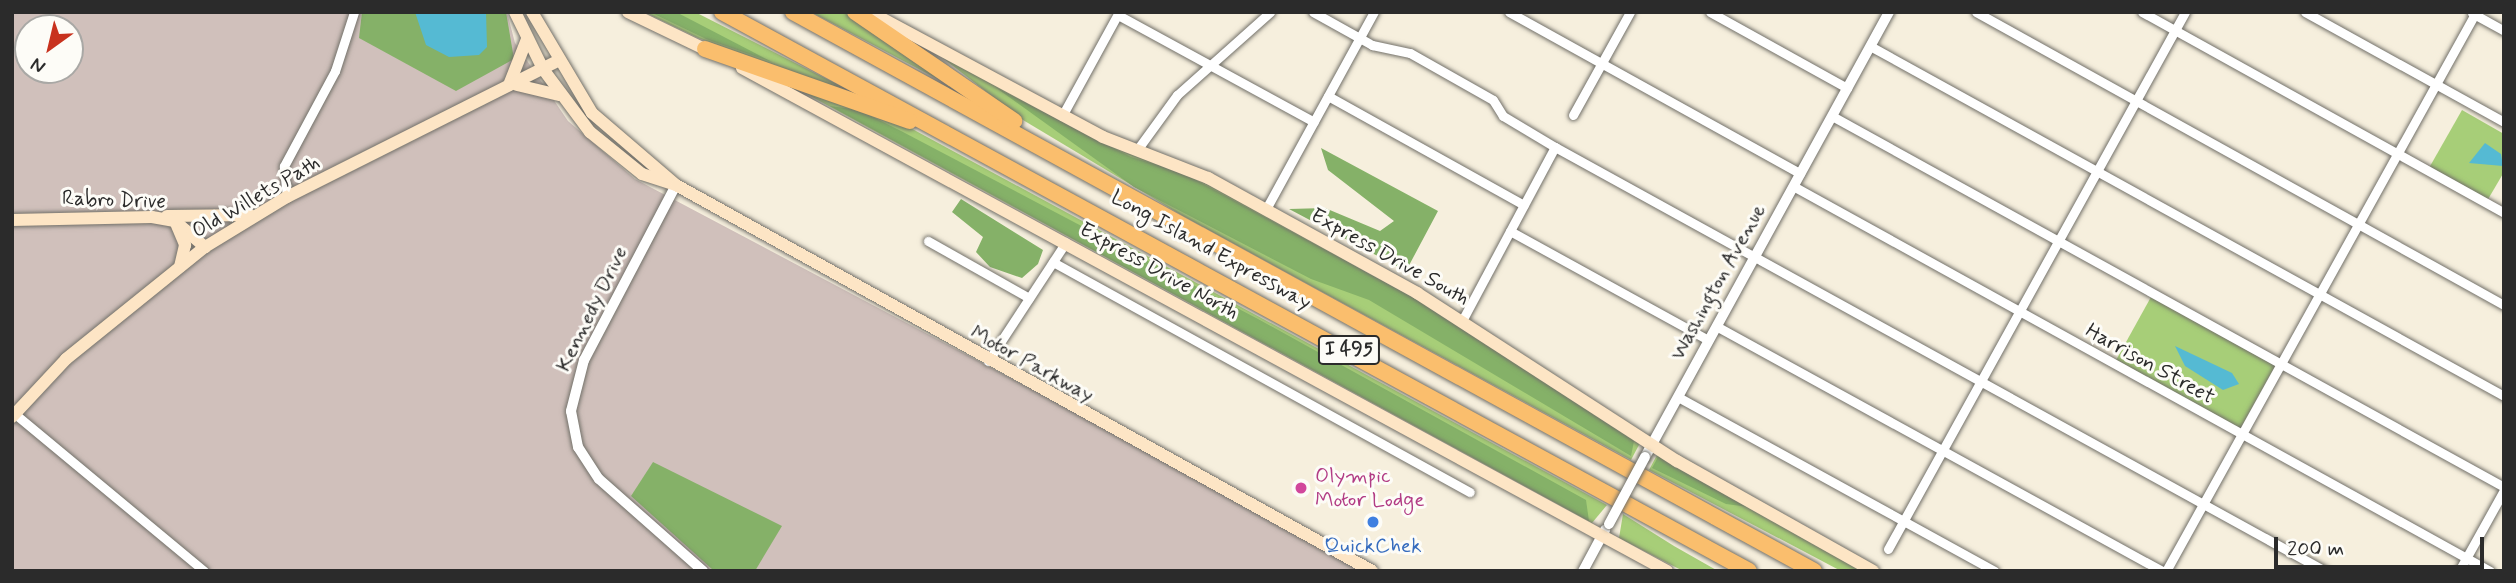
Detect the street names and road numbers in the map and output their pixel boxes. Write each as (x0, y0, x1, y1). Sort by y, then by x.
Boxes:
street label: Old Willets Path (186, 150, 326, 244)
street label: Long Island Expressway (1106, 184, 1316, 316)
street label: Rabro Drive (62, 186, 166, 214)
street label: Washington Avenue (1665, 201, 1771, 363)
street label: Express Drive South (1308, 204, 1472, 310)
street label: Express Drive North (1075, 217, 1243, 325)
street label: Kennedy Drive (551, 243, 633, 375)
street label: Harrison Street (2081, 318, 2219, 410)
street label: Motor Parkway (967, 320, 1097, 408)
road number: I 495 (1318, 334, 1380, 366)

